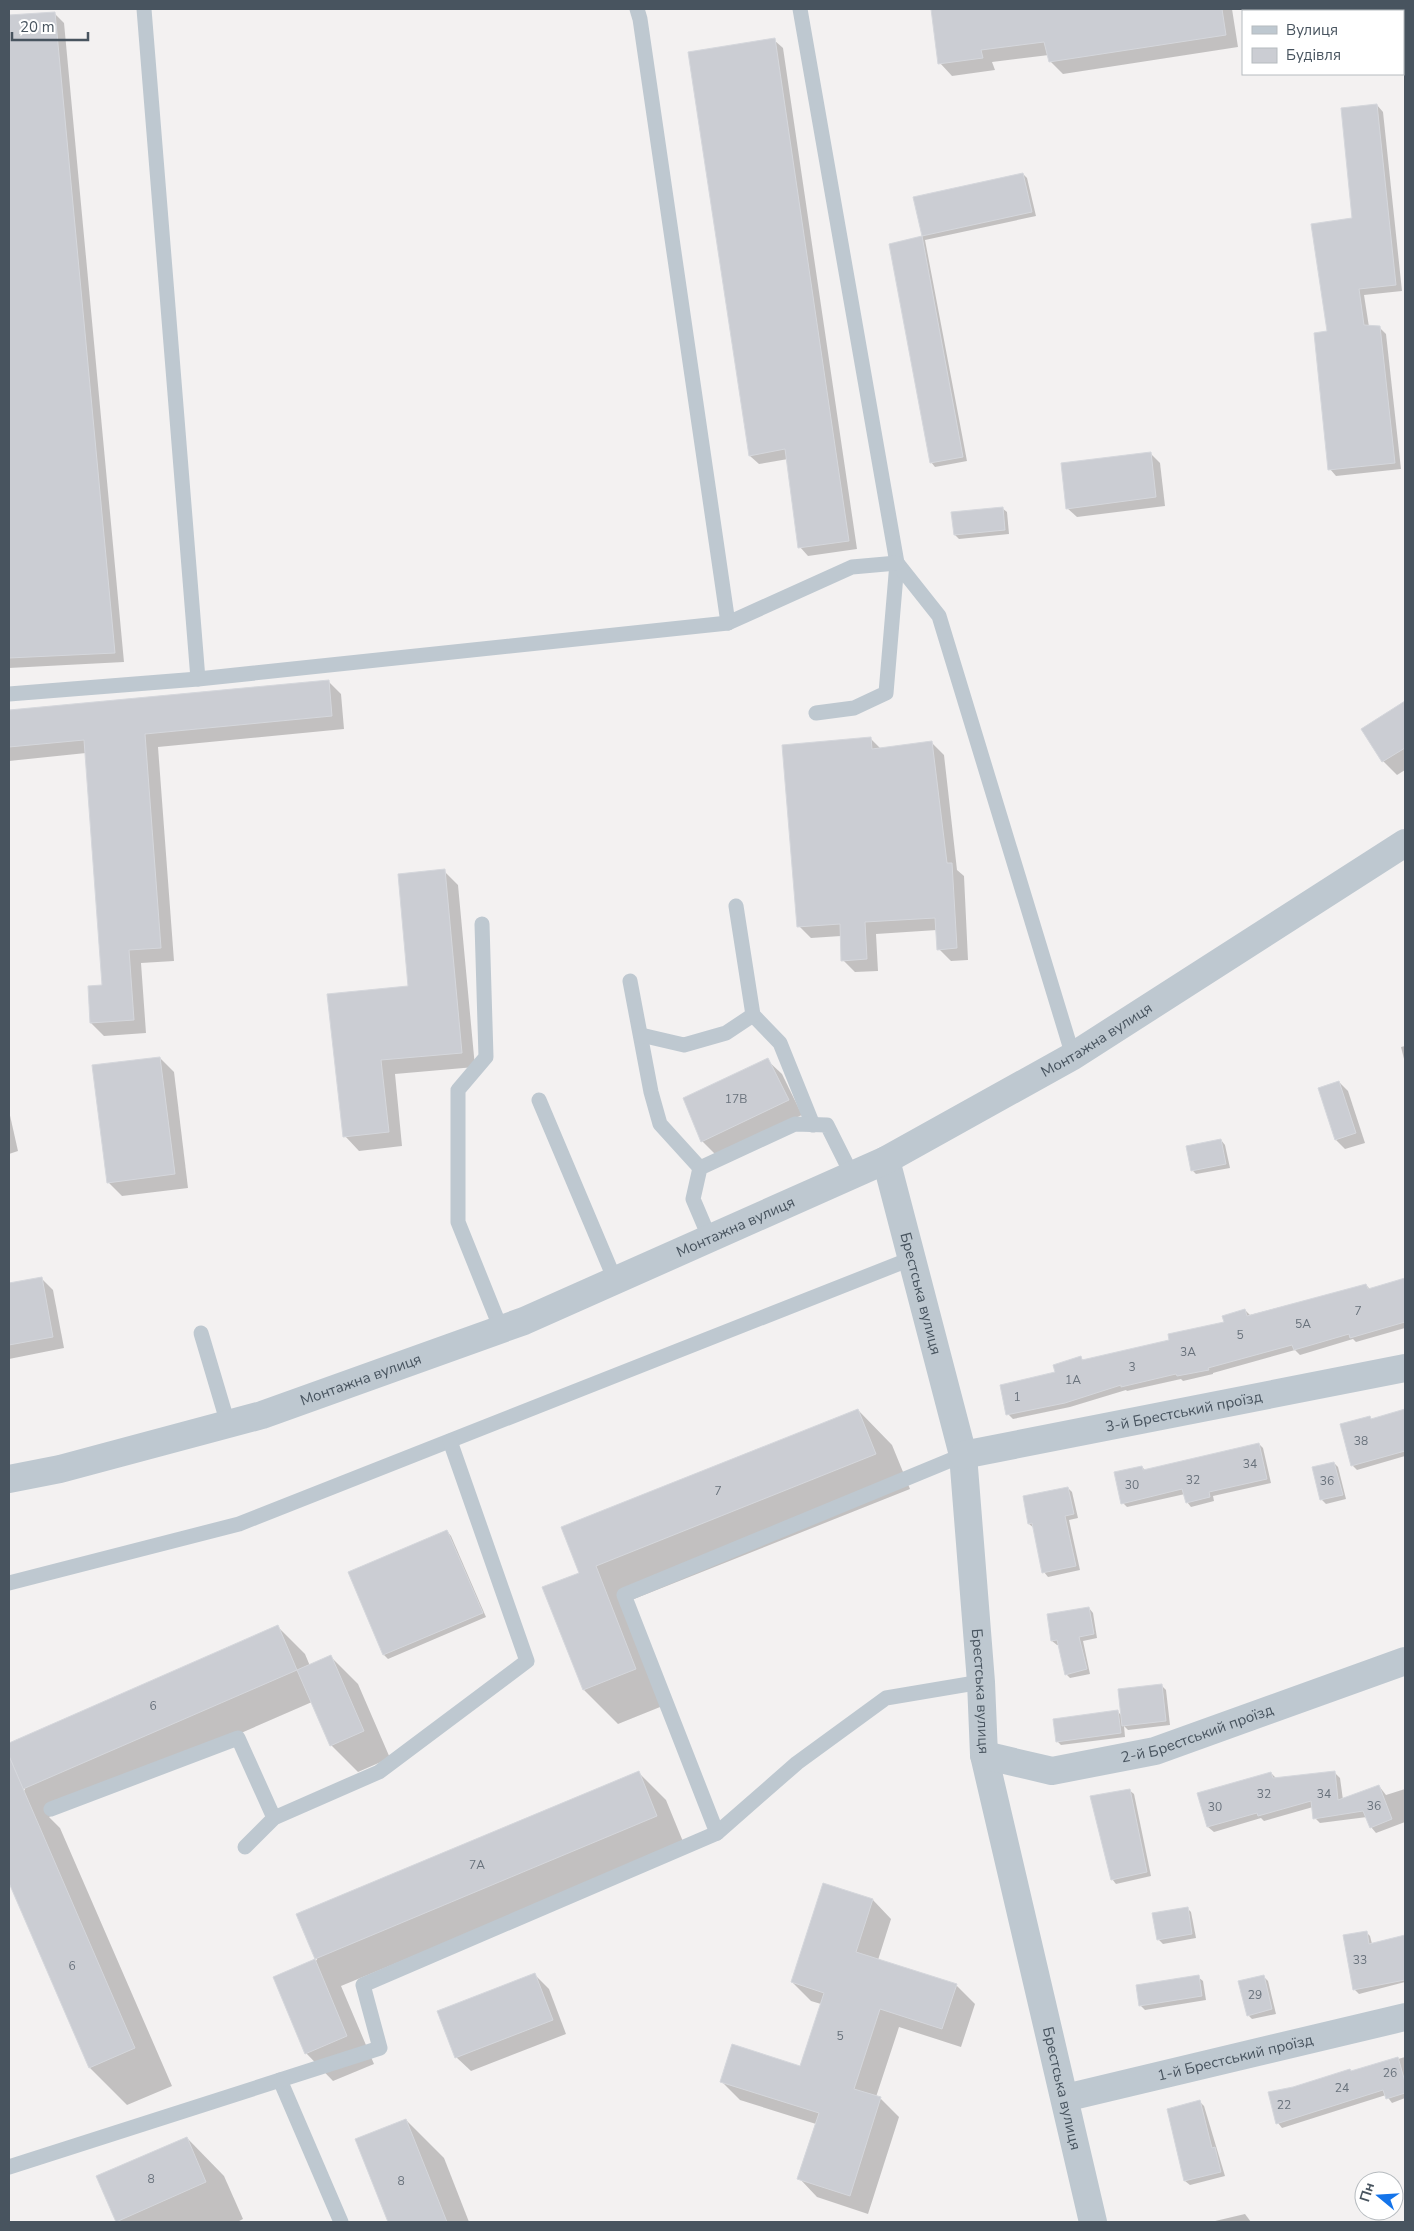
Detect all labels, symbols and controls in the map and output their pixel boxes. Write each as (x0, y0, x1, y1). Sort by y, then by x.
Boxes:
scale bar (12, 10, 89, 42)
legend (1242, 10, 1404, 75)
text: 20 m (20, 17, 55, 37)
text: Вулиця (1286, 20, 1338, 40)
text: Будівля (1286, 45, 1341, 65)
street label: Монтажна вулиця (1037, 998, 1156, 1082)
house number: 17В (725, 1091, 747, 1107)
street label: Монтажна вулиця (673, 1192, 798, 1262)
street label: Брестська вулиця (895, 1230, 946, 1357)
house number: 7 (1354, 1303, 1362, 1319)
house number: 5А (1295, 1316, 1311, 1332)
house number: 5 (1236, 1327, 1244, 1343)
house number: 3А (1180, 1344, 1196, 1360)
street label: Монтажна вулиця (297, 1349, 424, 1411)
house number: 3 (1128, 1359, 1136, 1375)
house number: 1А (1065, 1372, 1081, 1388)
street label: 3-й Брестський проїзд (1104, 1386, 1264, 1437)
house number: 1 (1013, 1389, 1021, 1405)
house number: 38 (1354, 1433, 1368, 1449)
house number: 34 (1243, 1456, 1257, 1472)
house number: 32 (1186, 1472, 1200, 1488)
house number: 36 (1320, 1473, 1334, 1489)
house number: 30 (1125, 1477, 1139, 1493)
house number: 7 (714, 1483, 722, 1499)
street label: Брестська вулиця (967, 1628, 994, 1755)
house number: 6 (149, 1698, 157, 1714)
street label: 2-й Брестський проїзд (1119, 1699, 1276, 1767)
house number: 32 (1257, 1786, 1271, 1802)
house number: 34 (1317, 1786, 1331, 1802)
house number: 36 (1367, 1798, 1381, 1814)
house number: 30 (1208, 1799, 1222, 1815)
house number: 7А (469, 1857, 485, 1873)
house number: 33 (1353, 1952, 1367, 1968)
house number: 6 (68, 1958, 76, 1974)
house number: 29 (1248, 1987, 1262, 2003)
street label: Брестська вулиця (1038, 2025, 1086, 2152)
house number: 5 (836, 2028, 844, 2044)
street label: 1-й Брестський проїзд (1155, 2029, 1315, 2086)
house number: 26 (1383, 2065, 1397, 2081)
house number: 24 (1335, 2080, 1349, 2096)
house number: 22 (1277, 2097, 1291, 2113)
house number: 8 (147, 2171, 155, 2187)
north arrow (1354, 2171, 1404, 2221)
house number: 8 (397, 2173, 405, 2189)
text: Пн (1355, 2180, 1379, 2204)

